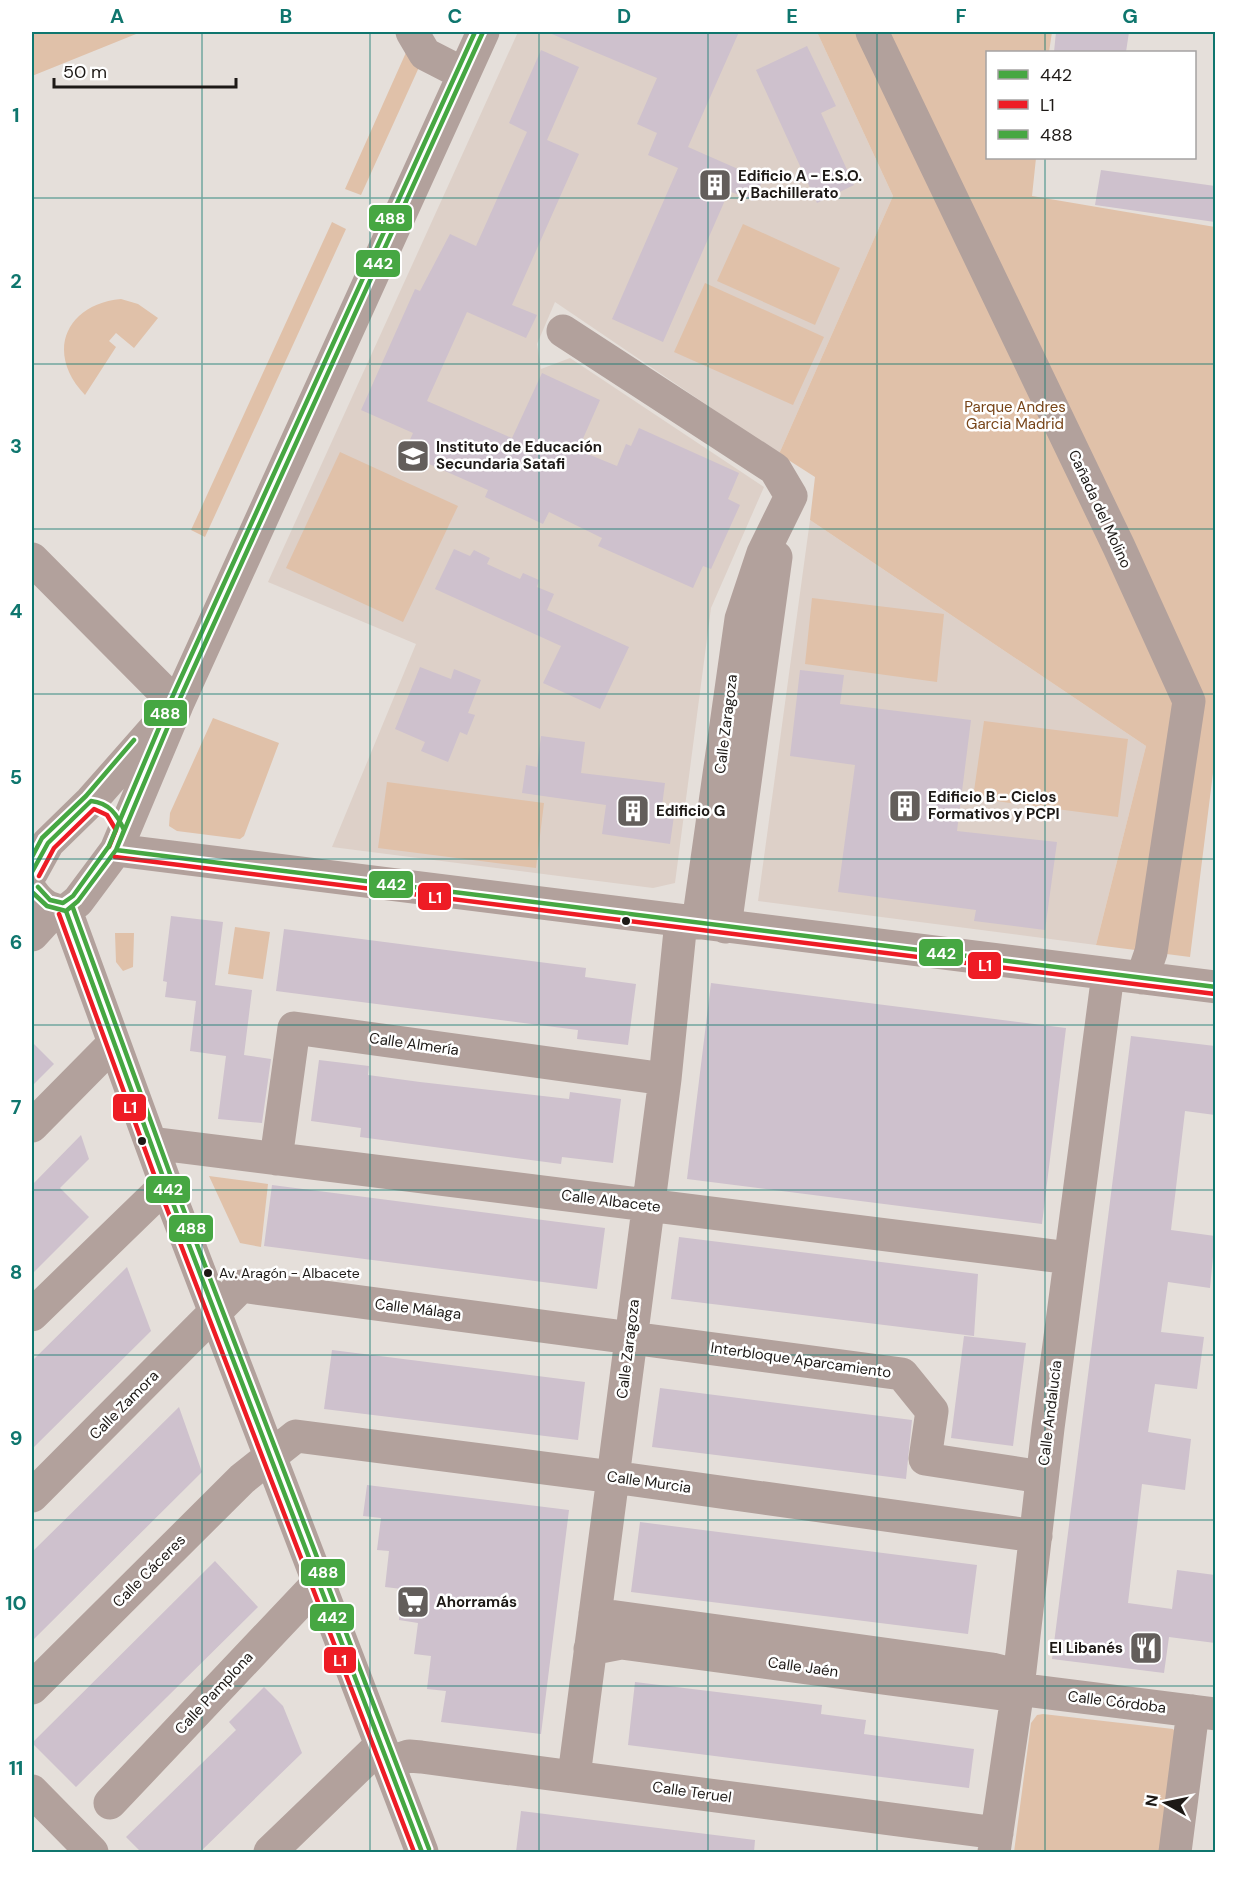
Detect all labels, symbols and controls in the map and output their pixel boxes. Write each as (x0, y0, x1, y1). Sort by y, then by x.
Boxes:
text: A (110, 3, 124, 29)
text: B (280, 3, 292, 29)
text: C (448, 3, 462, 29)
text: D (617, 3, 631, 29)
text: E (786, 3, 798, 29)
text: F (955, 3, 967, 29)
text: G (1122, 3, 1138, 29)
scale bar (54, 51, 236, 89)
legend (986, 51, 1196, 159)
text: 50 m (63, 60, 107, 84)
text: 442 (1040, 63, 1072, 87)
text: L1 (1040, 93, 1055, 117)
text: 1 (12, 102, 20, 128)
text: 488 (1040, 123, 1073, 147)
place label: Edificio A - E.S.O. y Bachillerato (738, 166, 862, 203)
building icon: Edificio A - E.S.O. y Bachillerato (697, 167, 733, 203)
line badge: 488 (368, 204, 413, 232)
text: 488 (375, 208, 405, 229)
line badge: 442 (355, 249, 401, 278)
text: 442 (363, 253, 393, 274)
text: 2 (10, 268, 22, 294)
park label: Parque Andres Garcia Madrid (964, 397, 1066, 434)
text: 3 (10, 433, 22, 459)
place label: Instituto de Educación Secundaria Satafi (436, 437, 602, 474)
school or university icon: Instituto de Educación Secundaria Satafi (395, 438, 431, 474)
street label: Cañada del Molino (1064, 447, 1136, 572)
text: 4 (10, 598, 23, 624)
street label: Calle Zaragoza (710, 673, 742, 775)
line badge: 488 (143, 699, 188, 727)
text: 488 (150, 703, 180, 724)
text: 5 (10, 764, 22, 790)
place label: Edificio B - Ciclos Formativos y PCPI (928, 787, 1060, 824)
building icon: Edificio B - Ciclos Formativos y PCPI (887, 788, 923, 824)
building icon: Edificio G (615, 793, 651, 829)
place label: Edificio G (656, 801, 725, 821)
line badge: 442 (368, 870, 414, 899)
text: 442 (376, 874, 406, 895)
line badge: L1 (417, 882, 452, 911)
text: L1 (428, 887, 442, 908)
unlabelled marker (620, 915, 632, 927)
text: 6 (10, 929, 22, 955)
line badge: 442 (918, 938, 964, 967)
text: 442 (926, 943, 956, 964)
line badge: L1 (967, 951, 1002, 980)
text: L1 (978, 955, 992, 976)
street label: Calle Almería (368, 1028, 460, 1060)
line badge: L1 (112, 1093, 147, 1122)
text: 7 (11, 1094, 22, 1120)
text: L1 (123, 1097, 137, 1118)
unlabelled marker (136, 1135, 148, 1147)
line badge: 442 (145, 1175, 191, 1204)
text: 442 (153, 1179, 183, 1200)
street label: Calle Albacete (560, 1185, 662, 1217)
line badge: 488 (168, 1214, 214, 1243)
text: 488 (176, 1218, 206, 1239)
text: 8 (10, 1259, 22, 1285)
place label: Av. Aragón - Albacete (219, 1264, 360, 1282)
marker: Av. Aragón - Albacete (202, 1267, 214, 1279)
street label: Calle Málaga (374, 1294, 462, 1324)
street label: Calle Zaragoza (612, 1298, 644, 1400)
street label: Interbloque Aparcamiento (709, 1337, 893, 1383)
street label: Calle Andalucía (1034, 1359, 1066, 1467)
street label: Calle Zamora (85, 1366, 163, 1444)
text: 9 (10, 1425, 22, 1451)
street label: Calle Murcia (606, 1466, 692, 1498)
street label: Calle Cáceres (108, 1530, 190, 1612)
line badge: 488 (300, 1558, 346, 1587)
text: 488 (308, 1562, 338, 1583)
supermarket icon: Ahorramás (395, 1584, 431, 1620)
text: 10 (5, 1590, 27, 1616)
place label: Ahorramás (436, 1592, 517, 1612)
line badge: 442 (309, 1603, 355, 1632)
text: 442 (317, 1607, 347, 1628)
restaurant icon: El Libanés (1128, 1630, 1164, 1666)
place label: El Libanés (1049, 1638, 1123, 1658)
line badge: L1 (323, 1646, 357, 1674)
street label: Calle Pamplona (170, 1647, 258, 1739)
text: L1 (333, 1650, 347, 1671)
street label: Calle Jaén (766, 1652, 840, 1682)
street label: Calle Córdoba (1067, 1686, 1167, 1718)
text: 11 (9, 1755, 23, 1781)
north arrow (1136, 1773, 1196, 1833)
street label: Calle Teruel (651, 1777, 733, 1807)
text: N (1140, 1793, 1163, 1808)

